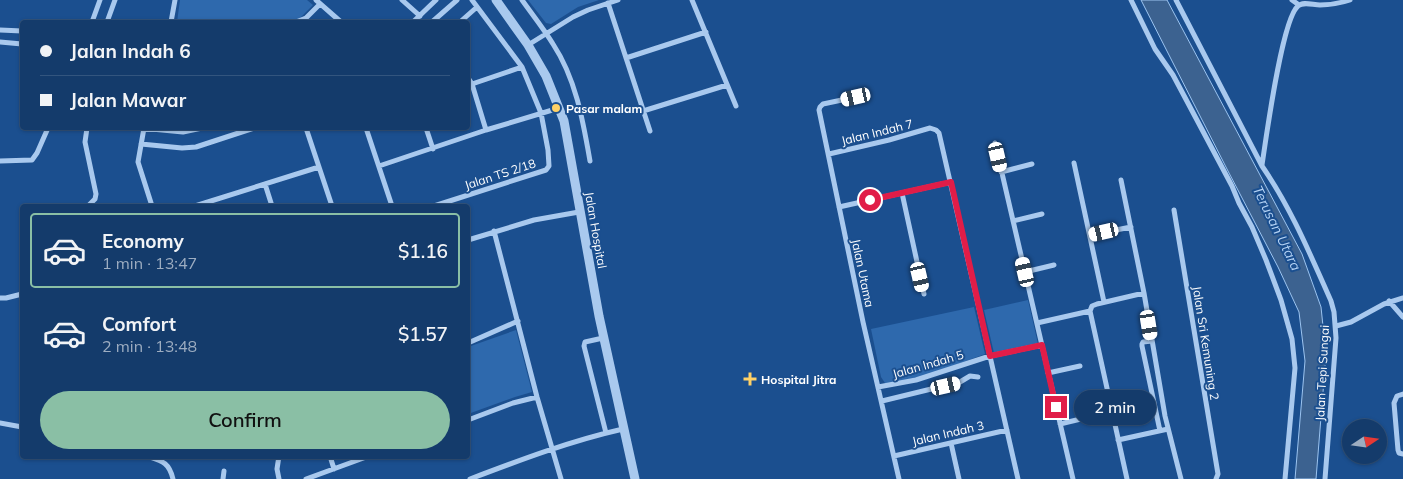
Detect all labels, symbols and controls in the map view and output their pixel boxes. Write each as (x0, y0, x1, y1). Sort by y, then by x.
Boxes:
text: Jalan Indah 6 (70, 39, 191, 63)
car (839, 86, 872, 108)
text: Jalan Mawar (70, 88, 186, 112)
place label: Pasar malam (566, 101, 642, 116)
marker: Pasar malam (550, 102, 562, 114)
street label: Jalan Indah 7 (840, 116, 914, 148)
car (987, 141, 1008, 173)
street label: Jalan TS 2/18 (463, 155, 537, 193)
water label: Terusan Utara (1249, 183, 1305, 273)
route start (859, 189, 881, 211)
street label: Jalan Hospital (582, 190, 610, 270)
car (1087, 221, 1120, 243)
icon: car (42, 228, 87, 273)
text: Economy (102, 229, 184, 253)
street label: Jalan Utama (848, 238, 878, 308)
text: $1.16 (398, 239, 448, 263)
text: 1 min · 13:47 (102, 253, 197, 273)
car (1014, 256, 1035, 288)
car (909, 261, 930, 293)
street label: Jalan Sri Kemuning 2 (1190, 285, 1222, 401)
car (1139, 309, 1158, 341)
icon: car (42, 311, 87, 356)
text: Comfort (102, 312, 176, 336)
text: $1.57 (398, 322, 448, 346)
street label: Jalan Tepi Sungai (1312, 324, 1332, 421)
text: 2 min · 13:48 (102, 336, 197, 356)
street label: Jalan Indah 5 (891, 347, 965, 381)
marker: Hospital Jitra (743, 372, 757, 386)
place label: Hospital Jitra (761, 372, 837, 387)
car (929, 375, 962, 397)
callout: 2 min (1074, 390, 1156, 424)
button: Confirm (40, 391, 450, 449)
route end (1045, 396, 1067, 418)
text: 2 min (1094, 397, 1136, 417)
street label: Jalan Indah 3 (911, 417, 985, 449)
north arrow (1342, 419, 1388, 464)
map controls (1342, 419, 1387, 464)

